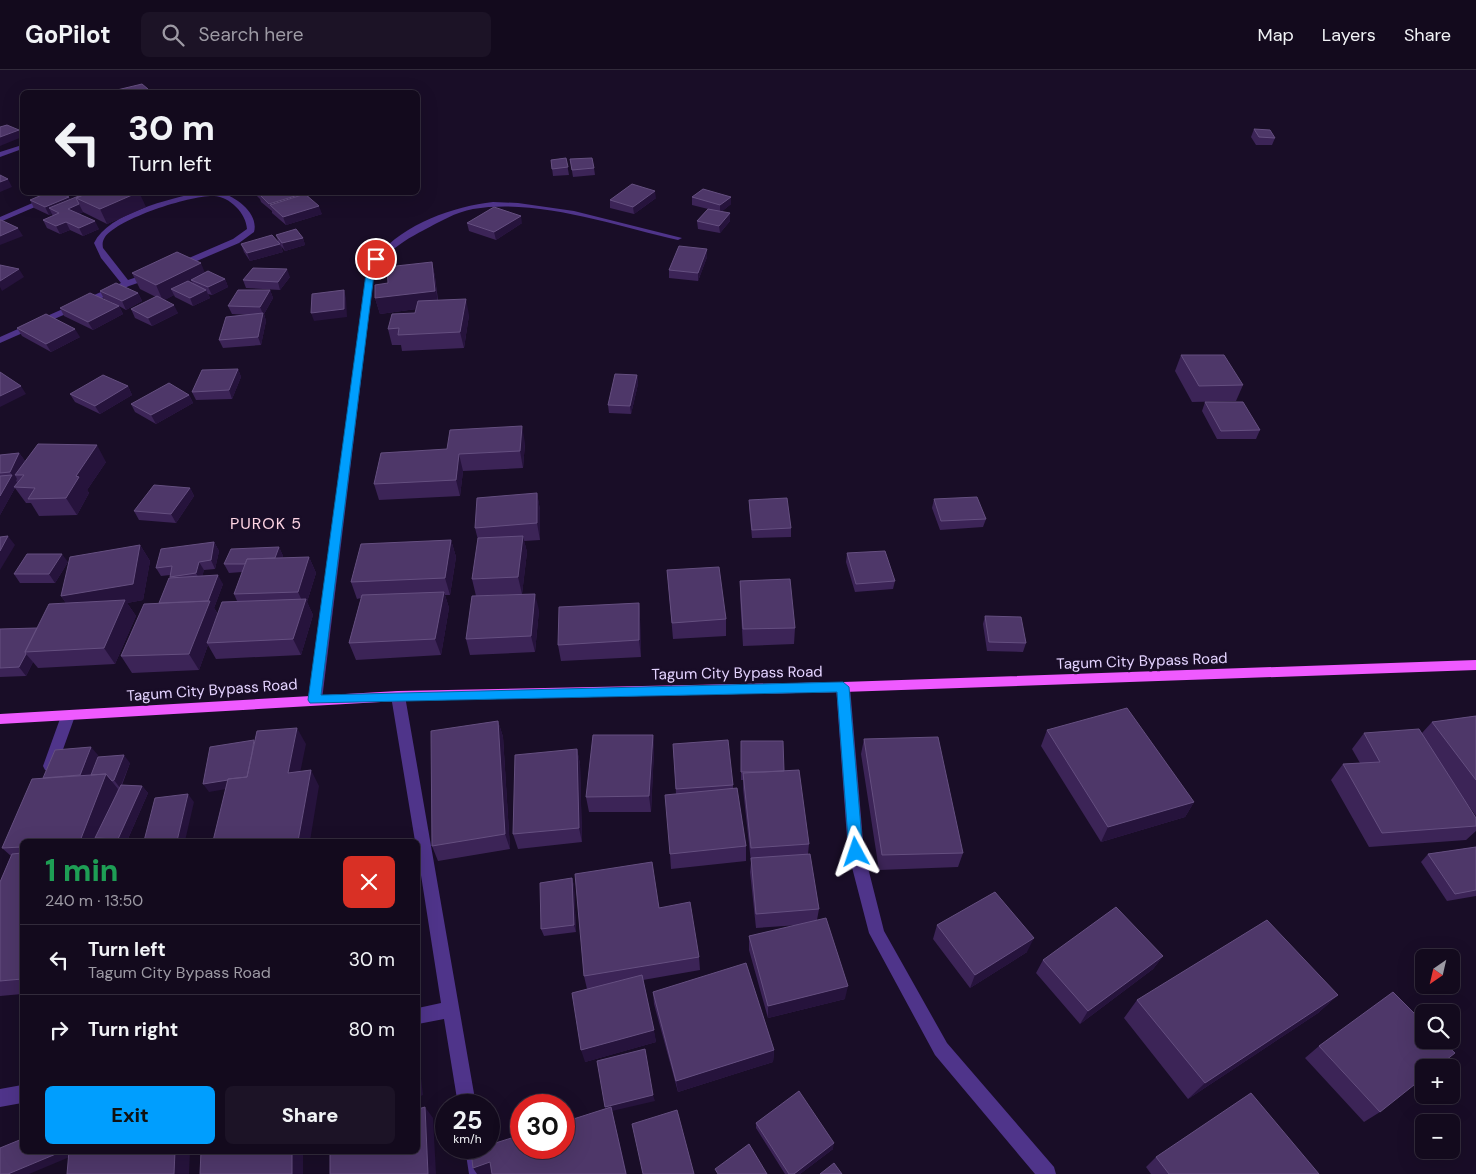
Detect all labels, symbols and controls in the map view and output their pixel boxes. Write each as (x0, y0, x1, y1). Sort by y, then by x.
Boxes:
search box (141, 12, 491, 57)
text: GoPilot (25, 19, 111, 50)
icon: search (159, 21, 187, 49)
text: Search here (199, 22, 303, 47)
text: Map (1258, 23, 1294, 47)
text: Layers (1322, 23, 1376, 47)
text: Share (1404, 23, 1451, 47)
text: 30 m (128, 105, 215, 151)
icon: left (45, 110, 110, 175)
text: Turn left (128, 149, 212, 178)
pin (355, 238, 397, 280)
icon: arrive (362, 245, 390, 273)
district label: PUROK 5 (230, 513, 302, 534)
street label: Tagum City Bypass Road (1056, 648, 1228, 674)
street label: Tagum City Bypass Road (651, 662, 823, 684)
street label: Tagum City Bypass Road (126, 674, 298, 706)
position arrow (829, 825, 881, 877)
text: 1 min (45, 851, 118, 890)
button: close (343, 856, 395, 908)
text: 240 m · 13:50 (45, 890, 143, 911)
text: Turn left (88, 937, 166, 962)
icon: left (45, 946, 73, 974)
text: 30 m (349, 947, 395, 972)
north arrow (1415, 949, 1460, 994)
map controls (1415, 949, 1460, 1159)
text: Tagum City Bypass Road (88, 962, 271, 983)
button: search (1415, 1004, 1460, 1049)
icon: right (45, 1016, 73, 1044)
text: Turn right (88, 1017, 178, 1042)
text: 80 m (348, 1017, 395, 1042)
button: + (1415, 1059, 1460, 1104)
button: Exit (45, 1086, 215, 1144)
button: Share (225, 1086, 395, 1144)
speed limit sign: 30 (510, 1094, 575, 1159)
text: 25 (453, 1104, 482, 1137)
button: − (1415, 1114, 1460, 1159)
text: km/h (453, 1131, 482, 1147)

